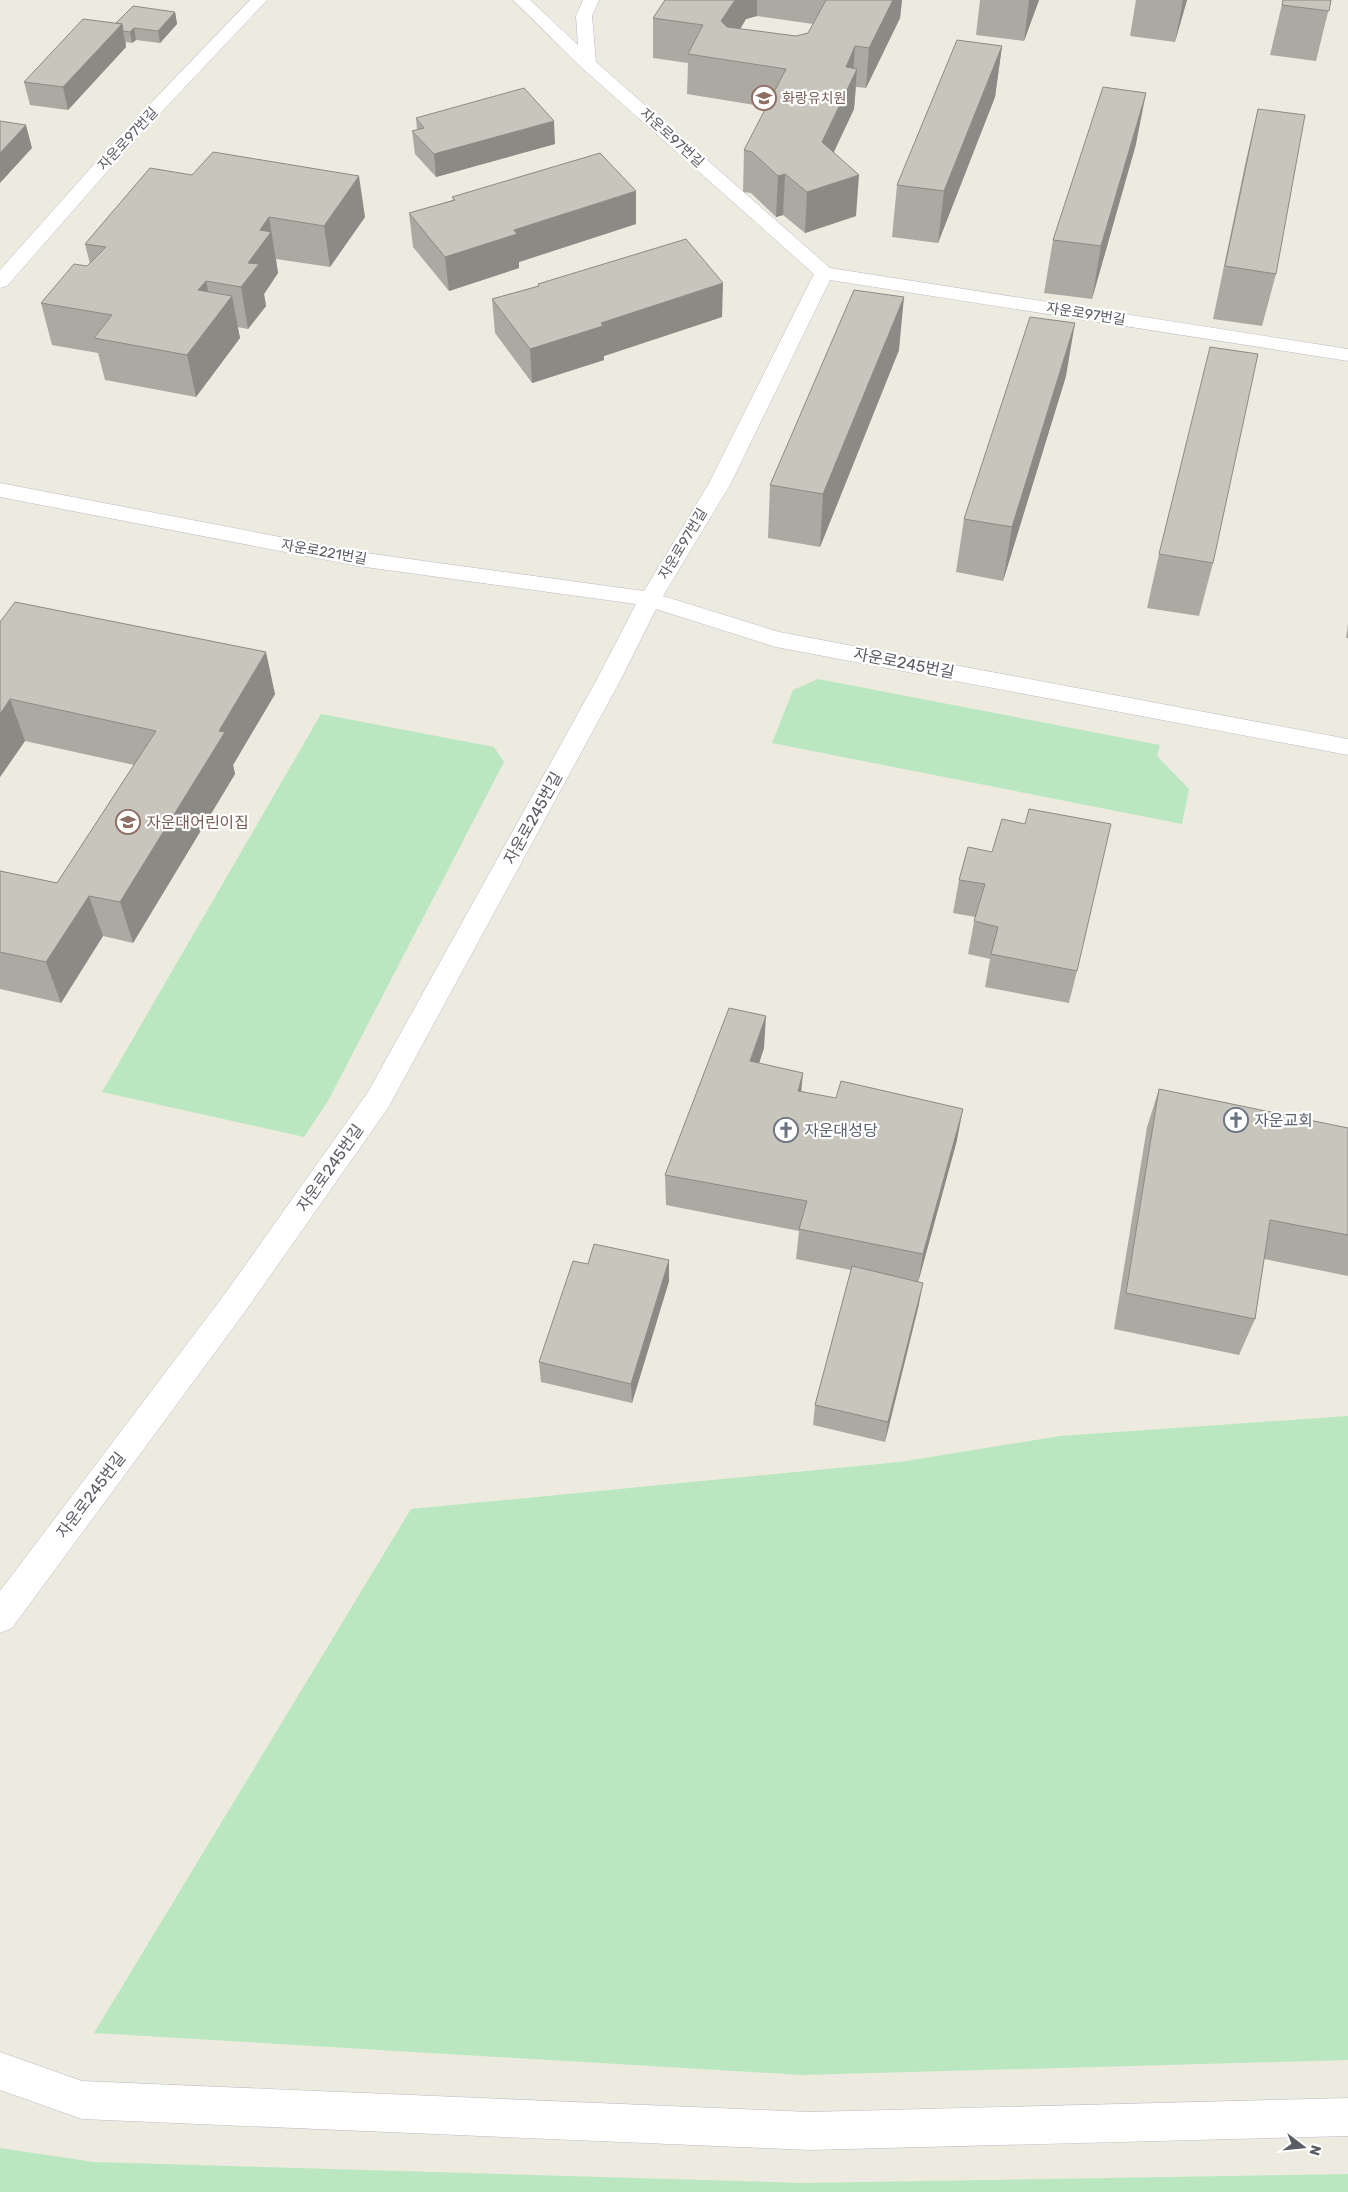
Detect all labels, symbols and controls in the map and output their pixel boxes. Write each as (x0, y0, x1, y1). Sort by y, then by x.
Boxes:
school or university icon: 화랑유치원 (751, 85, 777, 111)
place label: 화랑유치원 (782, 90, 846, 107)
street label: 자운로97번길 (95, 104, 161, 174)
street label: 자운로97번길 (637, 105, 707, 171)
street label: 자운로97번길 (1045, 299, 1127, 329)
street label: 자운로97번길 (655, 505, 711, 583)
street label: 자운로221번길 (280, 536, 368, 568)
street label: 자운로245번길 (852, 644, 956, 682)
street label: 자운로245번길 (500, 769, 566, 867)
school or university icon: 자운대어린이집 (115, 809, 141, 835)
place label: 자운대어린이집 (146, 813, 249, 832)
church icon: 자운교회 (1223, 1107, 1249, 1133)
place label: 자운교회 (1254, 1111, 1313, 1130)
church icon: 자운대성당 (773, 1117, 799, 1143)
street label: 자운로245번길 (293, 1121, 367, 1215)
place label: 자운대성당 (804, 1121, 878, 1140)
street label: 자운로245번길 (53, 1448, 129, 1542)
north arrow (1278, 2122, 1328, 2172)
text: N (1305, 2143, 1325, 2158)

